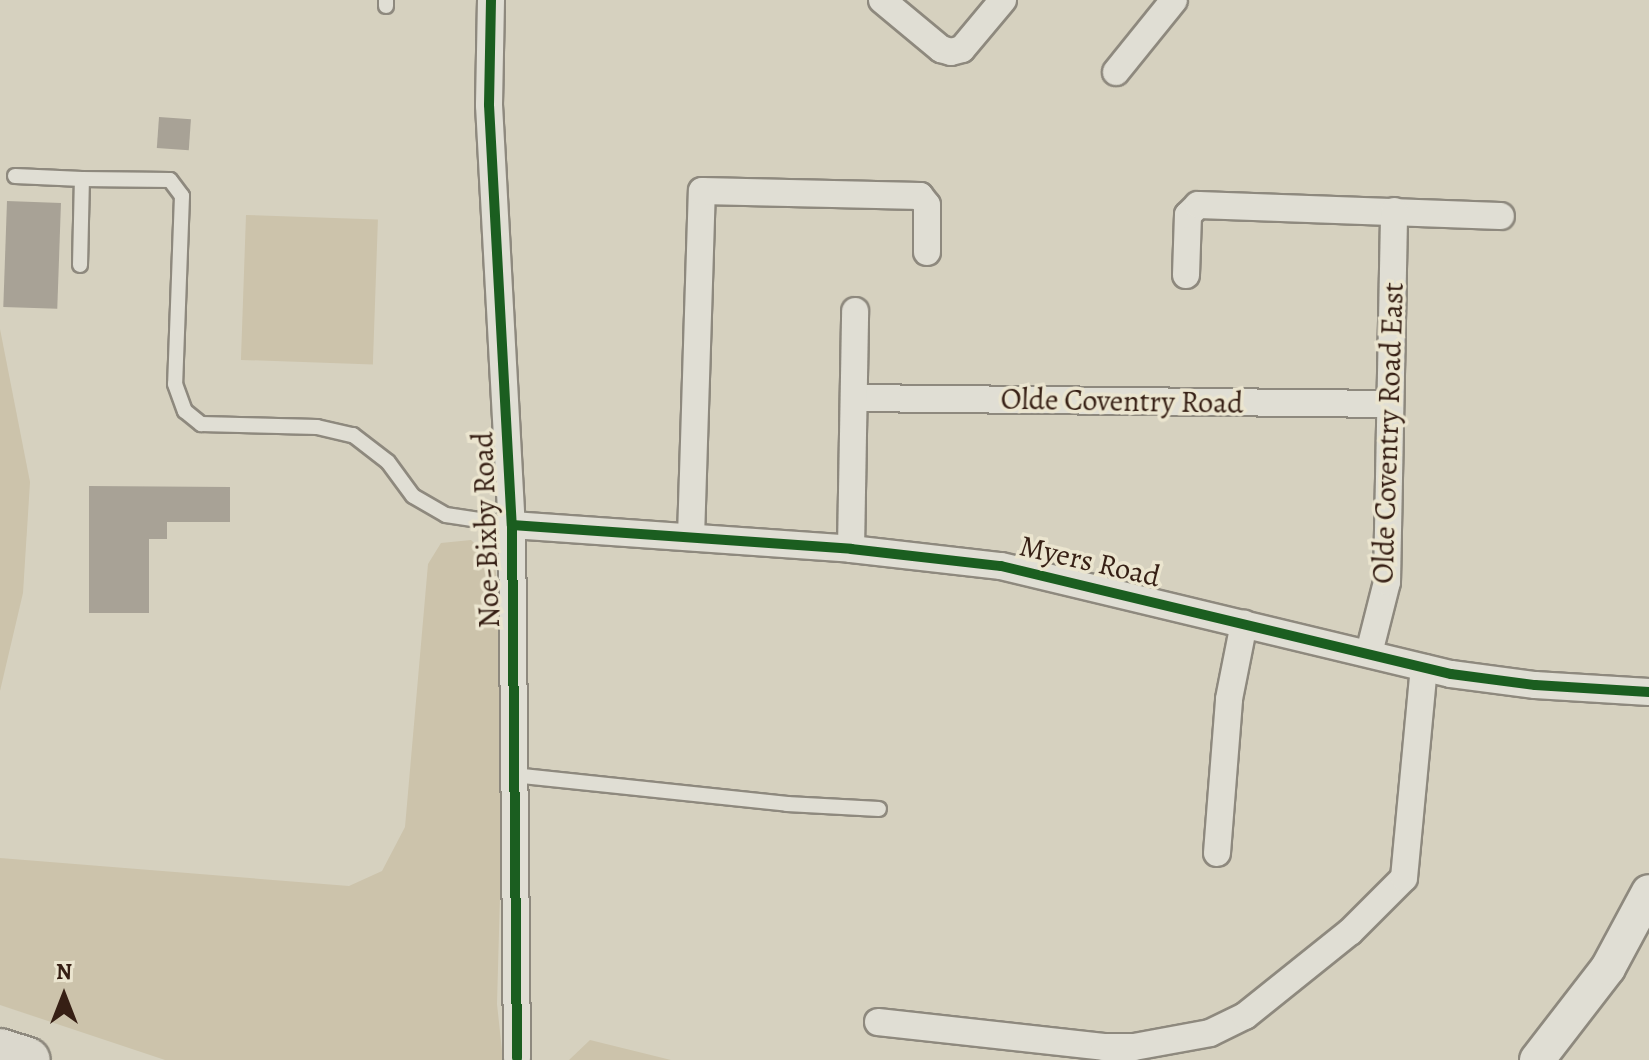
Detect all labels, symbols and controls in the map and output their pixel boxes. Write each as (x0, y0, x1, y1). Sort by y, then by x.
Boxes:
street label: Olde Coventry Road East (1365, 282, 1411, 584)
street label: Olde Coventry Road (1000, 381, 1244, 421)
street label: Noe-Bixby Road (465, 431, 507, 629)
street label: Myers Road (1016, 527, 1164, 595)
north arrow (24, 956, 104, 1036)
text: N (56, 957, 72, 987)

